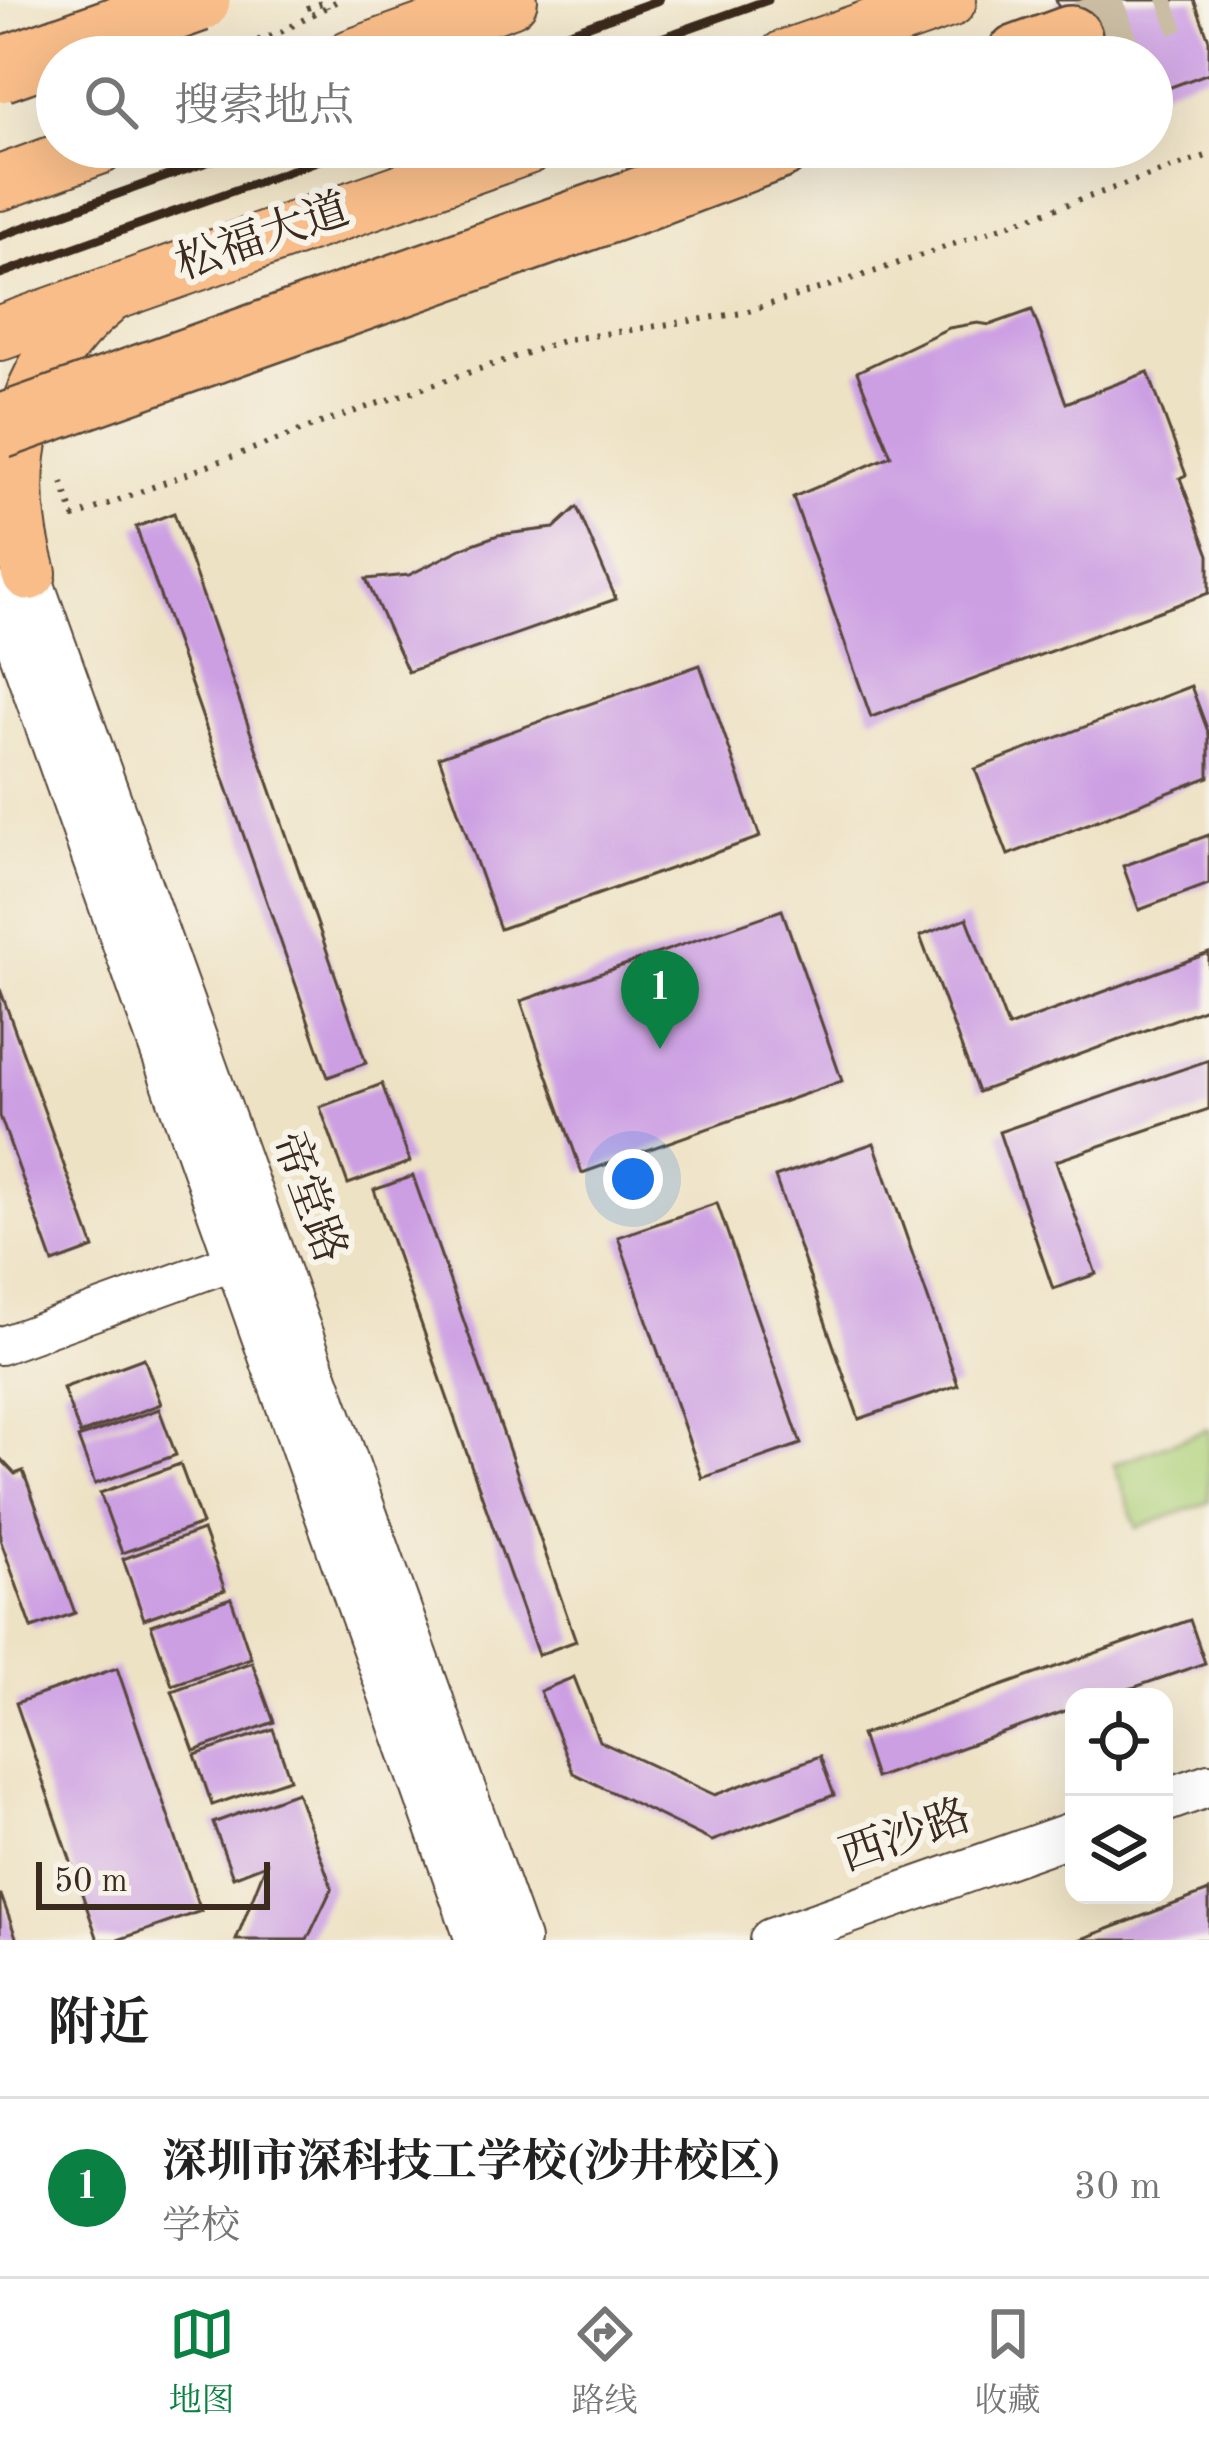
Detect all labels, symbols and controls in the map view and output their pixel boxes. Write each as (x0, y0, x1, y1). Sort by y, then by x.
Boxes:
search box (36, 36, 1173, 168)
icon: search (78, 69, 144, 135)
text: 搜索地点 (174, 86, 354, 131)
street label: 松福大道 (169, 185, 355, 290)
pin: 1 (621, 950, 699, 1049)
street label: 帝堂路 (263, 1125, 356, 1269)
your location (603, 1149, 663, 1209)
map controls (1065, 1688, 1173, 1904)
button: locate (1065, 1688, 1173, 1796)
street label: 西沙路 (834, 1791, 977, 1881)
button: layers (1065, 1796, 1173, 1904)
scale bar (36, 1856, 270, 1909)
text: 50 m (54, 1866, 128, 1899)
text: 附近 (48, 2000, 150, 2051)
text: 深圳市深科技工学校(沙井校区) (162, 2142, 780, 2187)
text: 1 (76, 2168, 98, 2207)
text: 30 m (1074, 2168, 1161, 2207)
text: 学校 (162, 2208, 240, 2247)
tab: 地图 (169, 2301, 235, 2423)
tab: 路线 (572, 2301, 638, 2423)
tab: 收藏 (975, 2301, 1041, 2423)

